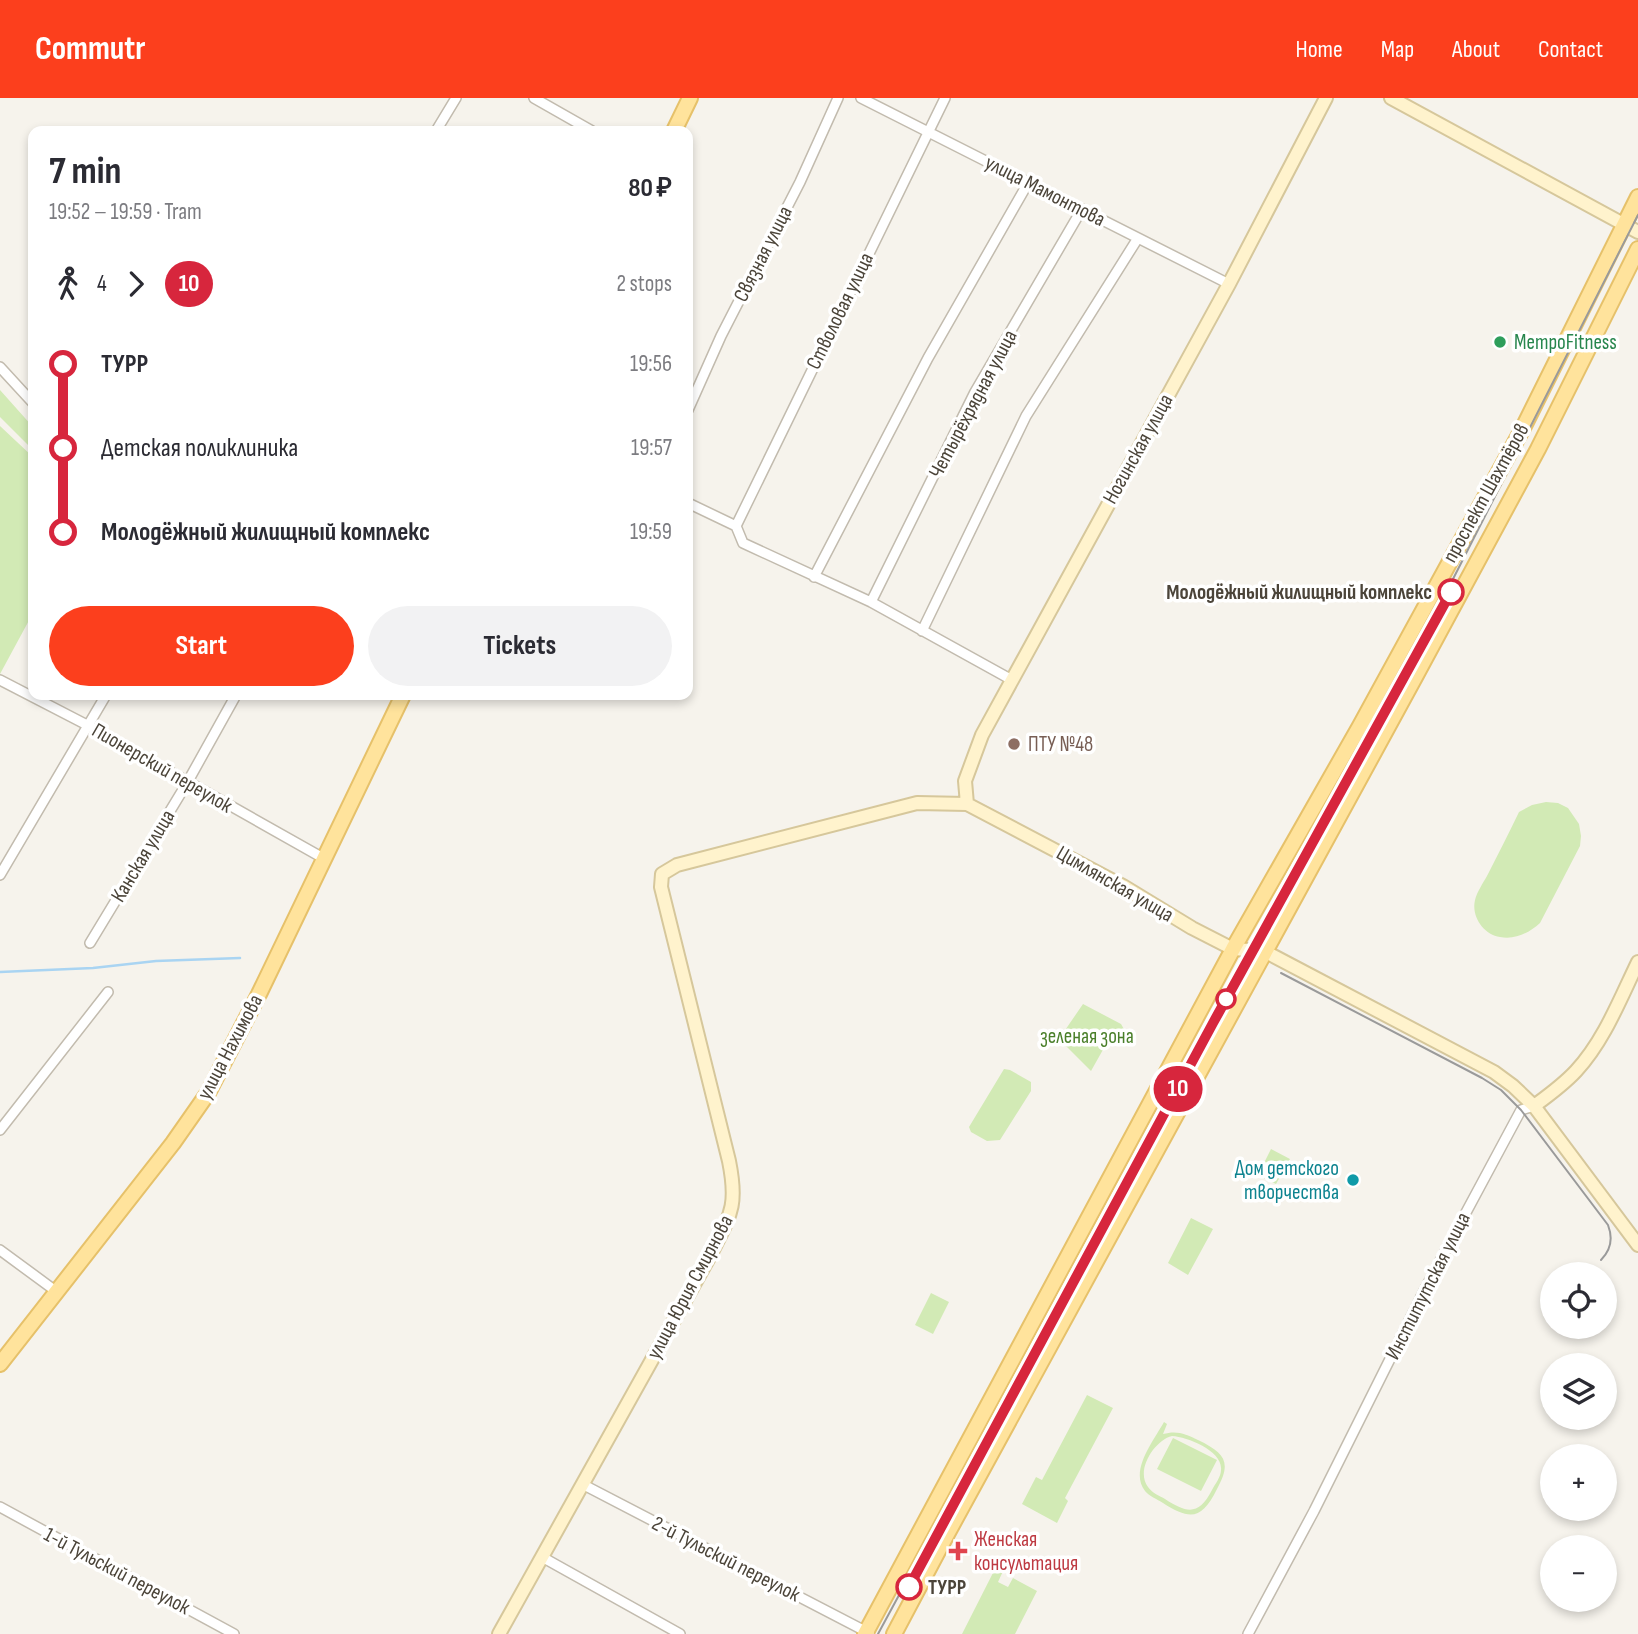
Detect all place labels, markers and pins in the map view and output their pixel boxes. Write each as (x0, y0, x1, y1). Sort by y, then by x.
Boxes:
place label: МетроFitness (1514, 330, 1617, 355)
marker: МетроFitness (1492, 334, 1508, 350)
marker: Молодёжный жилищный комплекс (1438, 579, 1464, 605)
place label: Молодёжный жилищный комплекс (1166, 580, 1432, 605)
place label: ПТУ №48 (1028, 732, 1093, 757)
marker: ПТУ №48 (1006, 736, 1022, 752)
unlabelled marker (1216, 989, 1236, 1009)
place label: Дом детского творчества (1235, 1156, 1339, 1205)
marker: Дом детского творчества (1345, 1172, 1361, 1188)
place label: Женская консультация (974, 1527, 1078, 1576)
marker: Женская консультация (948, 1541, 968, 1561)
marker: ТУРР (896, 1574, 922, 1600)
place label: ТУРР (928, 1575, 966, 1600)

